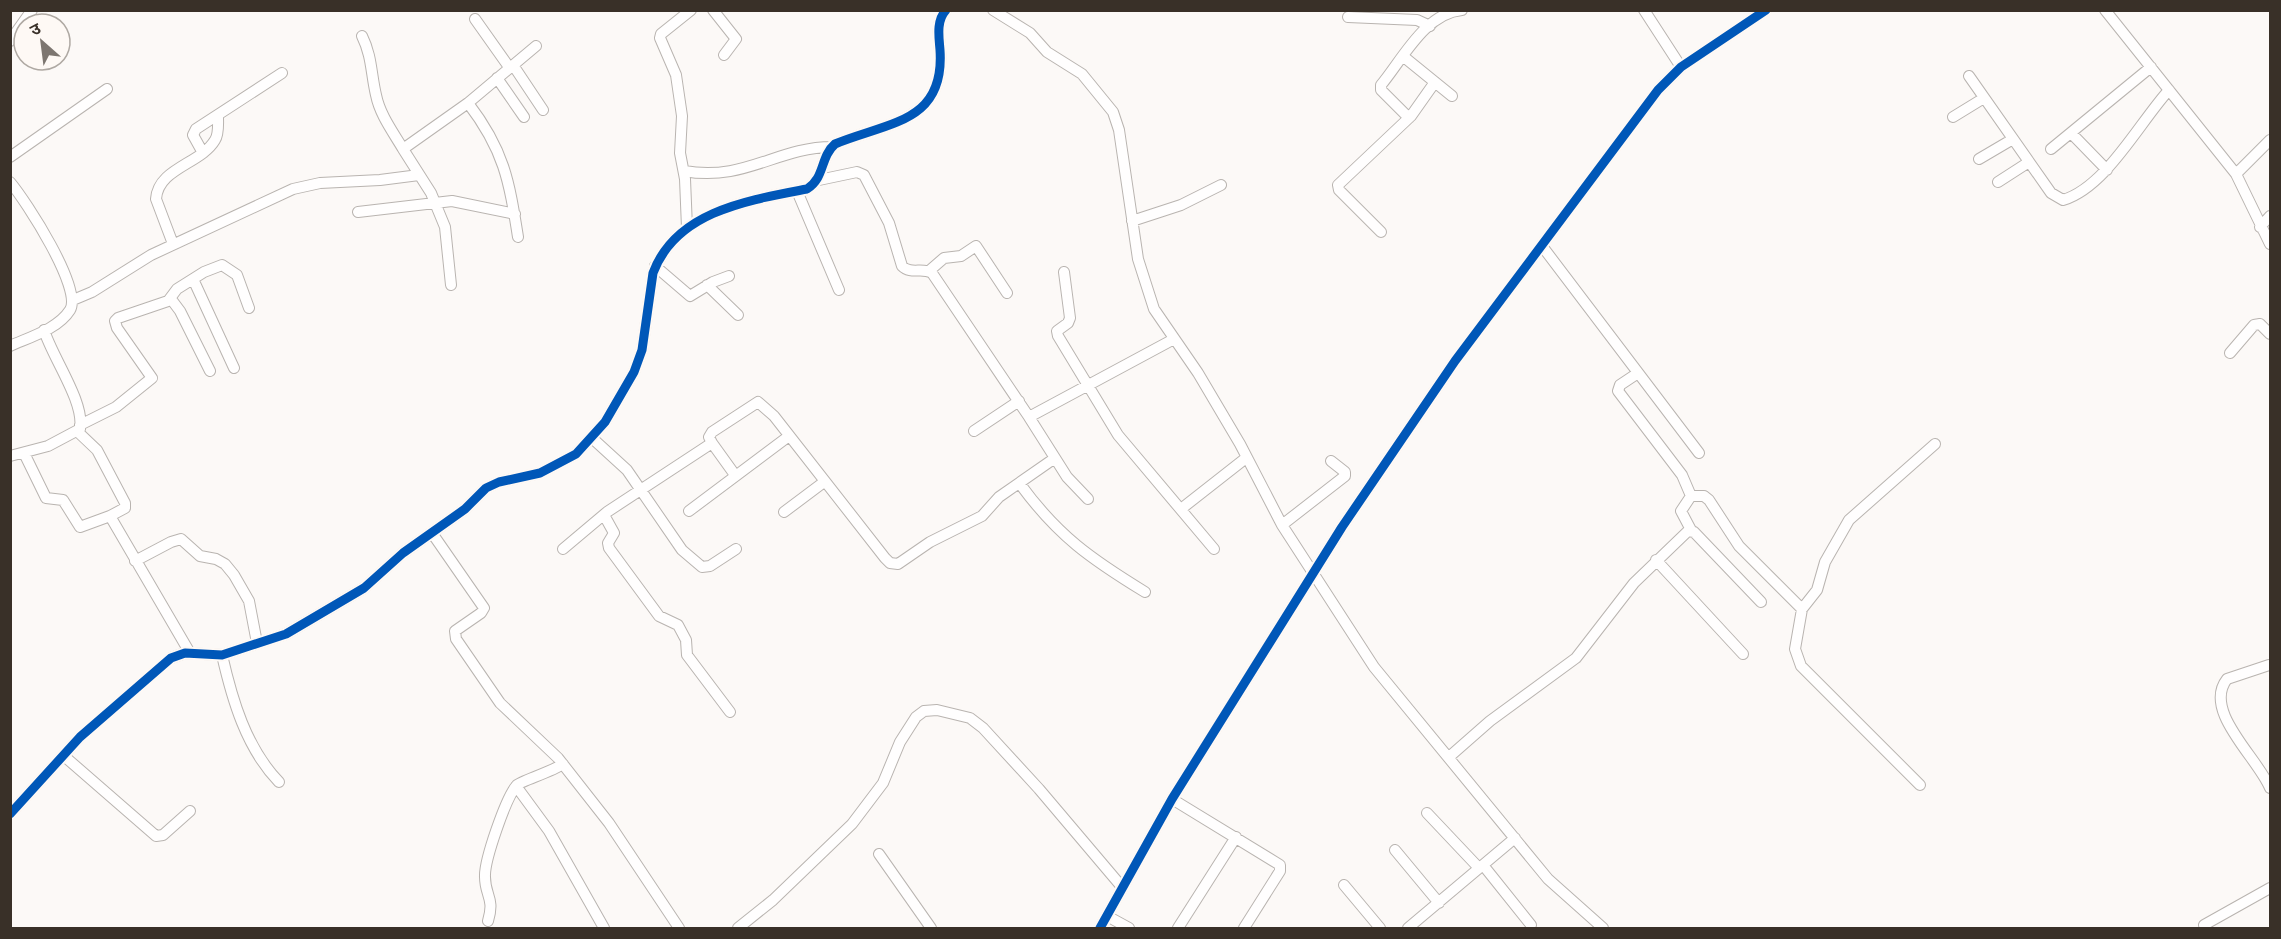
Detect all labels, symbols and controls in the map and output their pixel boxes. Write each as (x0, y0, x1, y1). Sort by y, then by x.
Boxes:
north arrow (12, 12, 72, 72)
text: उ (27, 19, 45, 42)

